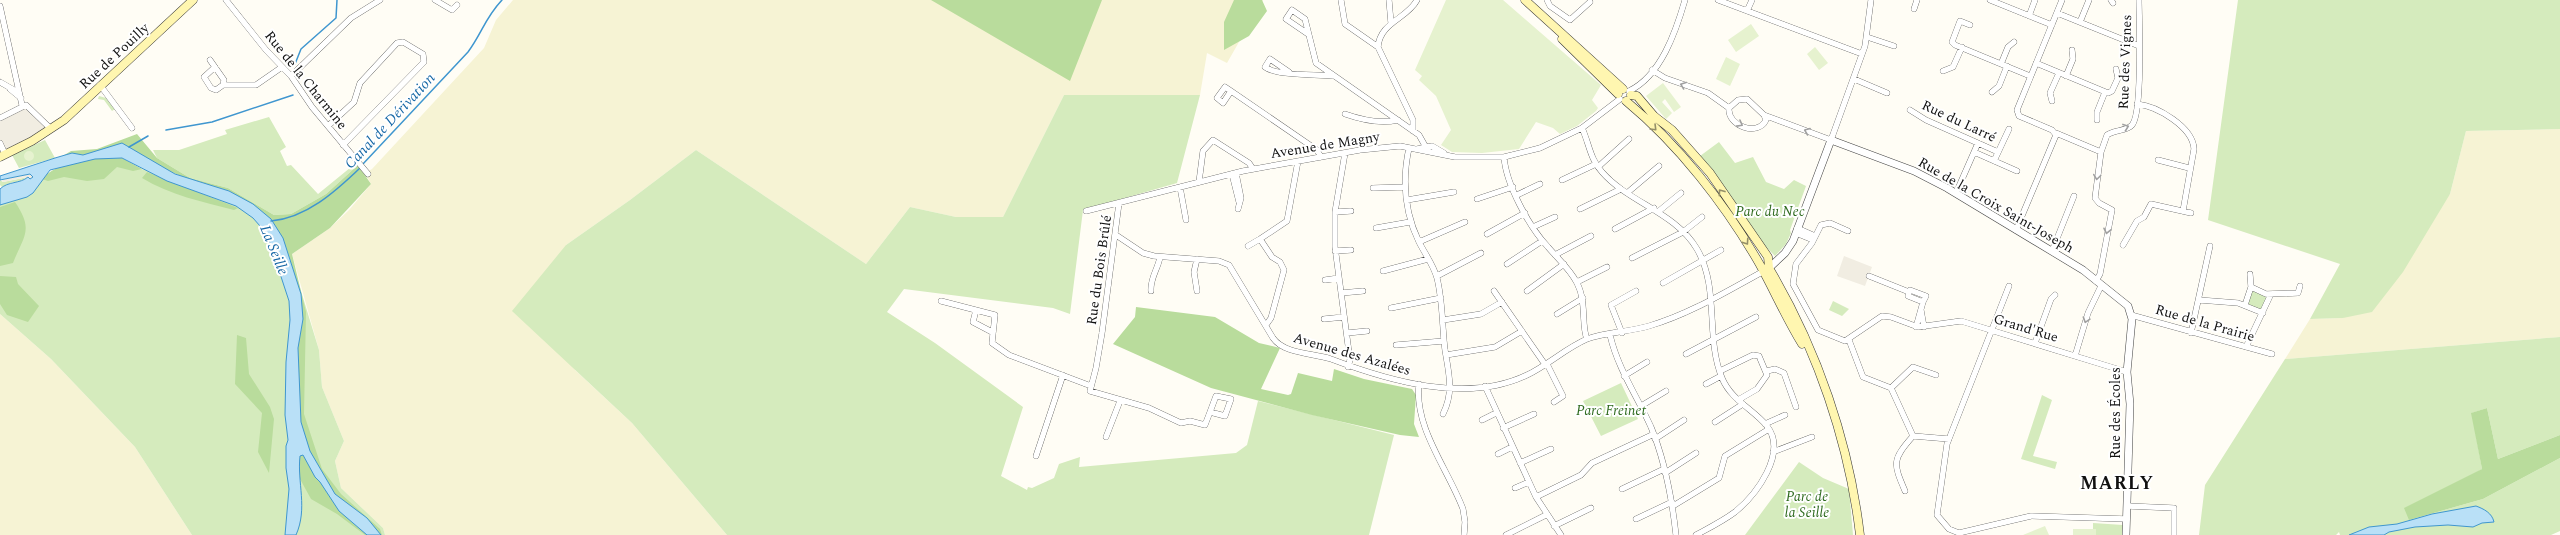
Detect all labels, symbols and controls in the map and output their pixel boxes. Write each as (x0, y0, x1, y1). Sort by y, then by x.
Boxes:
street label: Rue des Vignes (2113, 14, 2137, 110)
street label: Rue de Pouilly (74, 17, 155, 94)
street label: Rue de la Charmine (259, 26, 353, 134)
water label: Canal de Dérivation (339, 68, 441, 174)
one-way arrow (1679, 81, 1686, 90)
street label: Rue du Larré (1918, 95, 2000, 148)
one-way arrow (1736, 119, 1743, 127)
one-way arrow (1649, 123, 1657, 131)
one-way arrow (2122, 124, 2129, 132)
street label: Avenue de Magny (1269, 126, 1382, 164)
one-way arrow (1804, 128, 1811, 136)
street label: Rue de la Croix Saint-Joseph (1914, 152, 2078, 258)
one-way arrow (2093, 174, 2102, 180)
one-way arrow (1719, 189, 1726, 196)
park label: Parc du Nec (1735, 201, 1805, 222)
street label: Rue du Bois Brûlé (1081, 213, 1117, 326)
water label: La Seille (254, 221, 295, 279)
one-way arrow (2103, 228, 2111, 234)
one-way arrow (1741, 238, 1748, 245)
street label: Rue de la Prairie (2153, 299, 2257, 347)
street label: Grand'Rue (1991, 308, 2061, 348)
one-way arrow (2082, 317, 2091, 324)
street label: Avenue des Azalées (1291, 327, 1413, 381)
street label: Rue des Écoles (2105, 367, 2126, 459)
park label: Parc Freinet (1576, 400, 1646, 421)
district label: MARLY (2080, 470, 2154, 497)
park label: Parc de la Seille (1785, 486, 1829, 523)

